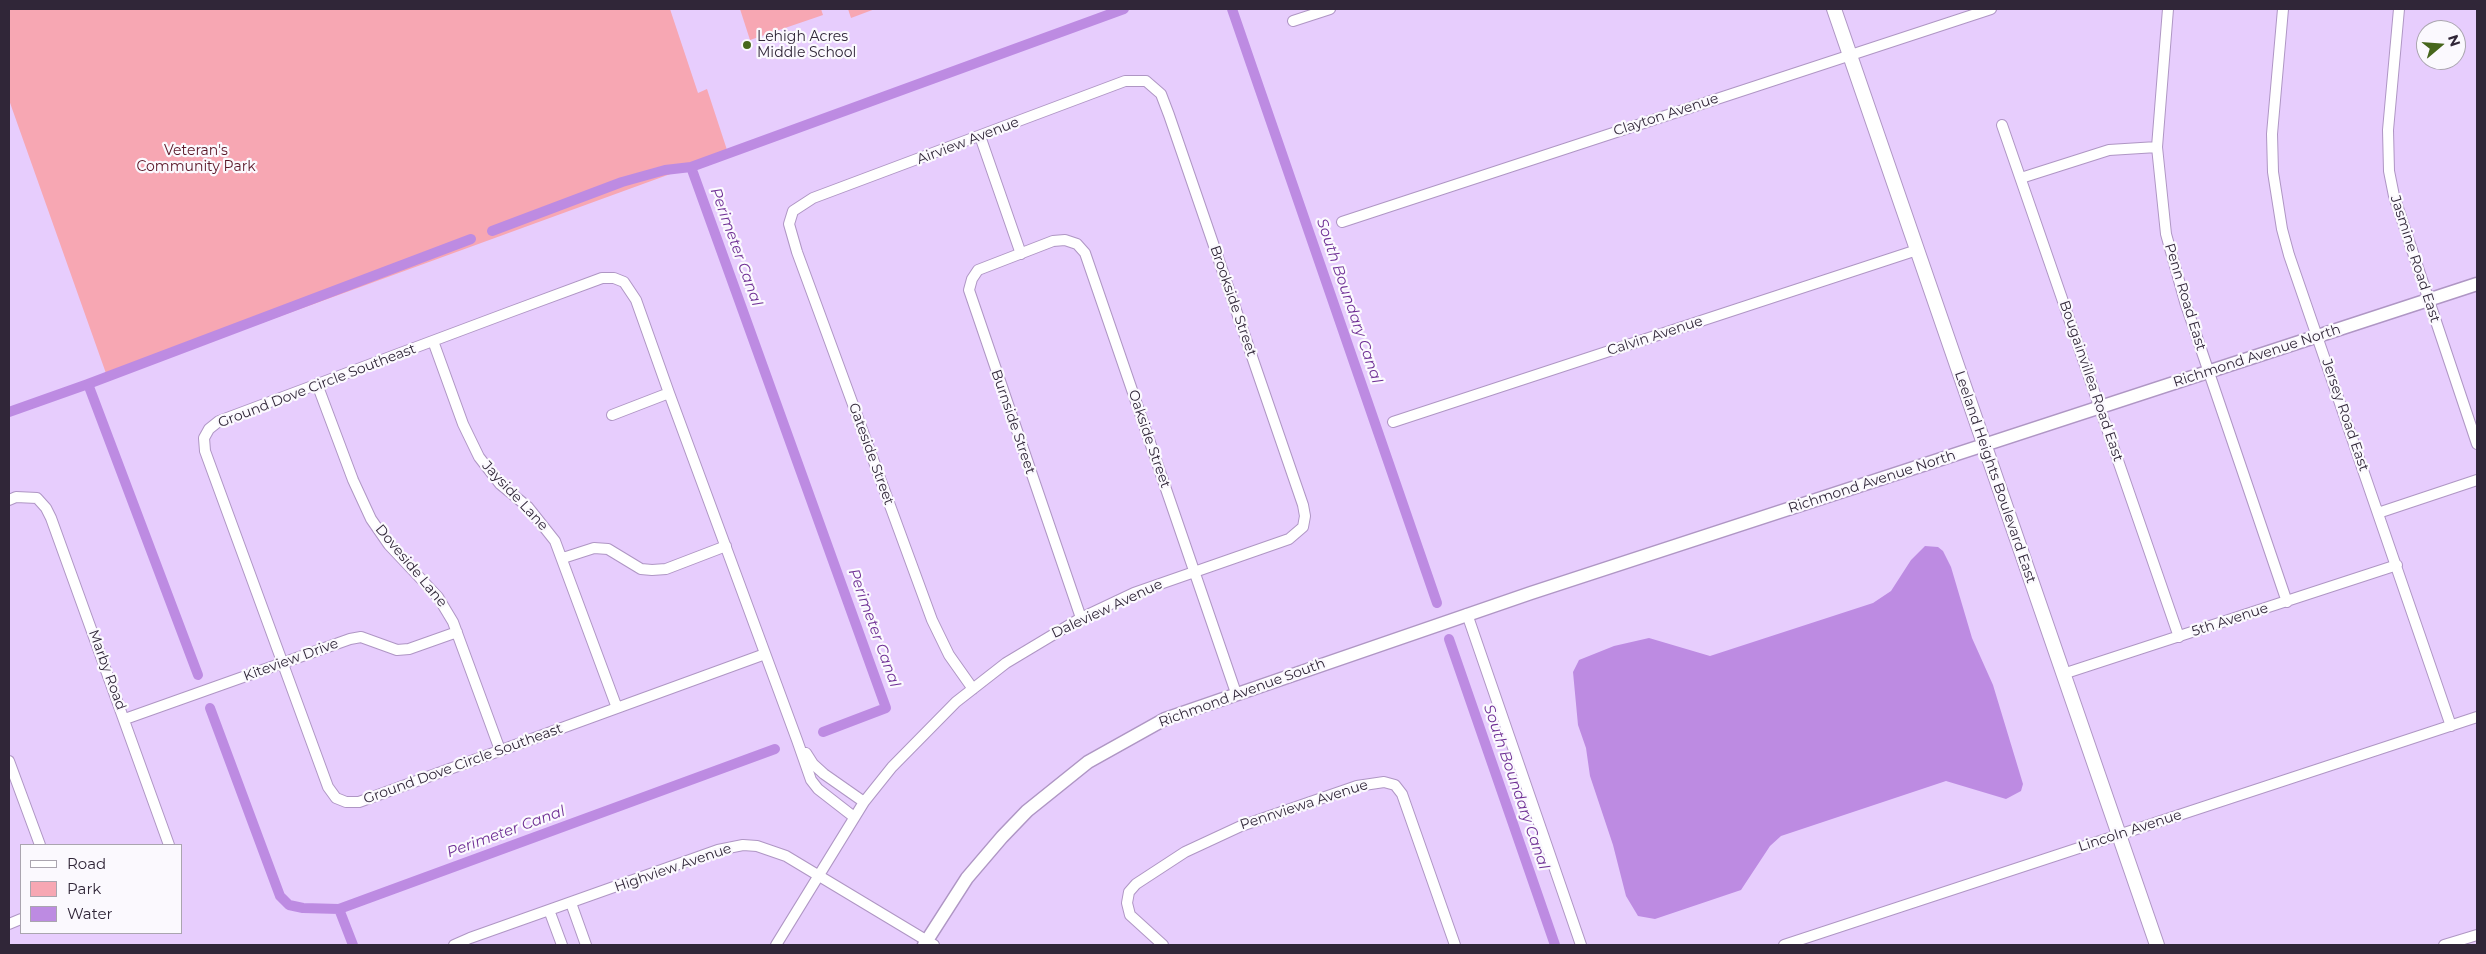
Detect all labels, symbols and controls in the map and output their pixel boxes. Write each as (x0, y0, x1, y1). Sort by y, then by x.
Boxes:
north arrow (2416, 20, 2466, 70)
place label: Lehigh Acres Middle School (757, 29, 856, 62)
text: N (2444, 33, 2465, 49)
marker: Lehigh Acres Middle School (741, 39, 753, 51)
street label: Clayton Avenue (1611, 90, 1721, 140)
street label: Airview Avenue (915, 114, 1021, 168)
park label: Veteran's Community Park (136, 143, 256, 176)
water label: Perimeter Canal (706, 186, 766, 308)
street label: Jasmine Road East (2387, 193, 2443, 325)
water label: South Boundary Canal (1312, 216, 1386, 386)
street label: Penn Road East (2161, 241, 2209, 353)
street label: Brookside Street (1206, 243, 1260, 359)
street label: Bougainvillea Road East (2056, 298, 2126, 464)
street label: Calvin Avenue (1605, 313, 1705, 359)
street label: Richmond Avenue North (2171, 321, 2343, 391)
street label: Ground Dove Circle Southeast (216, 340, 418, 432)
street label: Jersey Road East (2318, 357, 2372, 473)
street label: Burnside Street (987, 368, 1039, 476)
street label: Leeland Heights Boulevard East (1951, 369, 2039, 585)
street label: Oakside Street (1124, 388, 1174, 490)
street label: Gateside Street (845, 401, 897, 507)
street label: Richmond Avenue North (1786, 447, 1958, 517)
street label: Jayside Lane (478, 458, 552, 534)
street label: Doveside Lane (372, 521, 450, 611)
water label: Perimeter Canal (844, 567, 904, 689)
street label: Daleview Avenue (1049, 576, 1165, 642)
street label: 5th Avenue (2190, 600, 2270, 640)
street label: Marby Road (85, 628, 129, 712)
street label: Kiteview Drive (241, 635, 341, 685)
street label: Richmond Avenue South (1157, 655, 1327, 731)
water label: South Boundary Canal (1479, 702, 1553, 872)
street label: Ground Dove Circle Southeast (361, 720, 565, 808)
street label: Pennviewa Avenue (1238, 776, 1370, 834)
water label: Perimeter Canal (445, 802, 567, 862)
street label: Lincoln Avenue (2076, 806, 2184, 856)
street label: Highview Avenue (612, 840, 734, 896)
legend (20, 844, 182, 934)
text: Road (67, 854, 106, 873)
text: Park (67, 879, 101, 898)
text: Water (67, 904, 113, 923)

